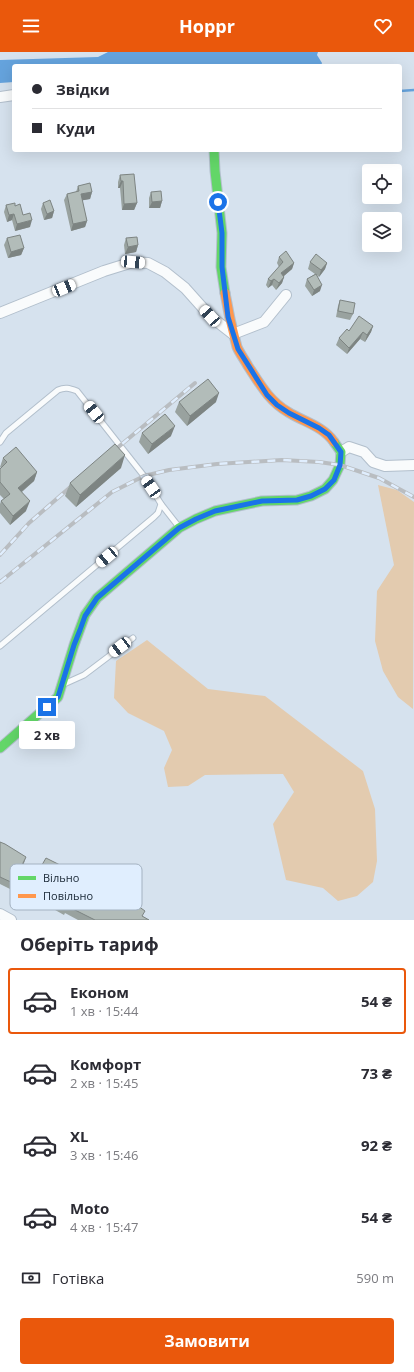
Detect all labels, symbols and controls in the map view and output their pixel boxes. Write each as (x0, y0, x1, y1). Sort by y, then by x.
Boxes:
text: Hoppr (179, 14, 235, 38)
icon: menu (20, 15, 42, 37)
icon: heart (372, 15, 394, 37)
text: Звідки (56, 79, 110, 99)
text: Куди (56, 118, 95, 138)
map controls (362, 164, 402, 252)
button: locate (362, 164, 402, 204)
route start (209, 193, 227, 211)
button: layers (362, 212, 402, 252)
car (121, 255, 145, 269)
car (51, 278, 77, 298)
car (198, 303, 222, 329)
car (82, 399, 106, 425)
car (139, 474, 163, 500)
car (94, 545, 120, 569)
car (107, 635, 133, 659)
route end (38, 698, 56, 716)
callout: 2 хв (19, 721, 75, 749)
text: 2 хв (34, 726, 60, 744)
legend (10, 864, 142, 910)
text: Вільно (43, 870, 80, 885)
text: Повільно (43, 888, 93, 903)
text: Оберіть тариф (20, 932, 159, 956)
text: Економ (70, 982, 129, 1002)
icon: car (22, 983, 58, 1019)
text: 54 ₴ (361, 991, 392, 1011)
text: 1 хв · 15:44 (70, 1002, 138, 1020)
text: Комфорт (70, 1054, 141, 1074)
icon: car (22, 1055, 58, 1091)
text: 73 ₴ (361, 1063, 392, 1083)
text: 2 хв · 15:45 (70, 1074, 138, 1092)
text: XL (70, 1126, 88, 1146)
icon: car (22, 1127, 58, 1163)
text: 92 ₴ (361, 1135, 392, 1155)
text: 3 хв · 15:46 (70, 1146, 138, 1164)
text: Moto (70, 1198, 109, 1218)
icon: car (22, 1199, 58, 1235)
text: 54 ₴ (361, 1207, 392, 1227)
text: 4 хв · 15:47 (70, 1218, 138, 1236)
icon: cash (20, 1267, 42, 1289)
text: Готівка (52, 1268, 104, 1288)
text: 590 m (356, 1269, 394, 1287)
button: Замовити (20, 1318, 394, 1364)

